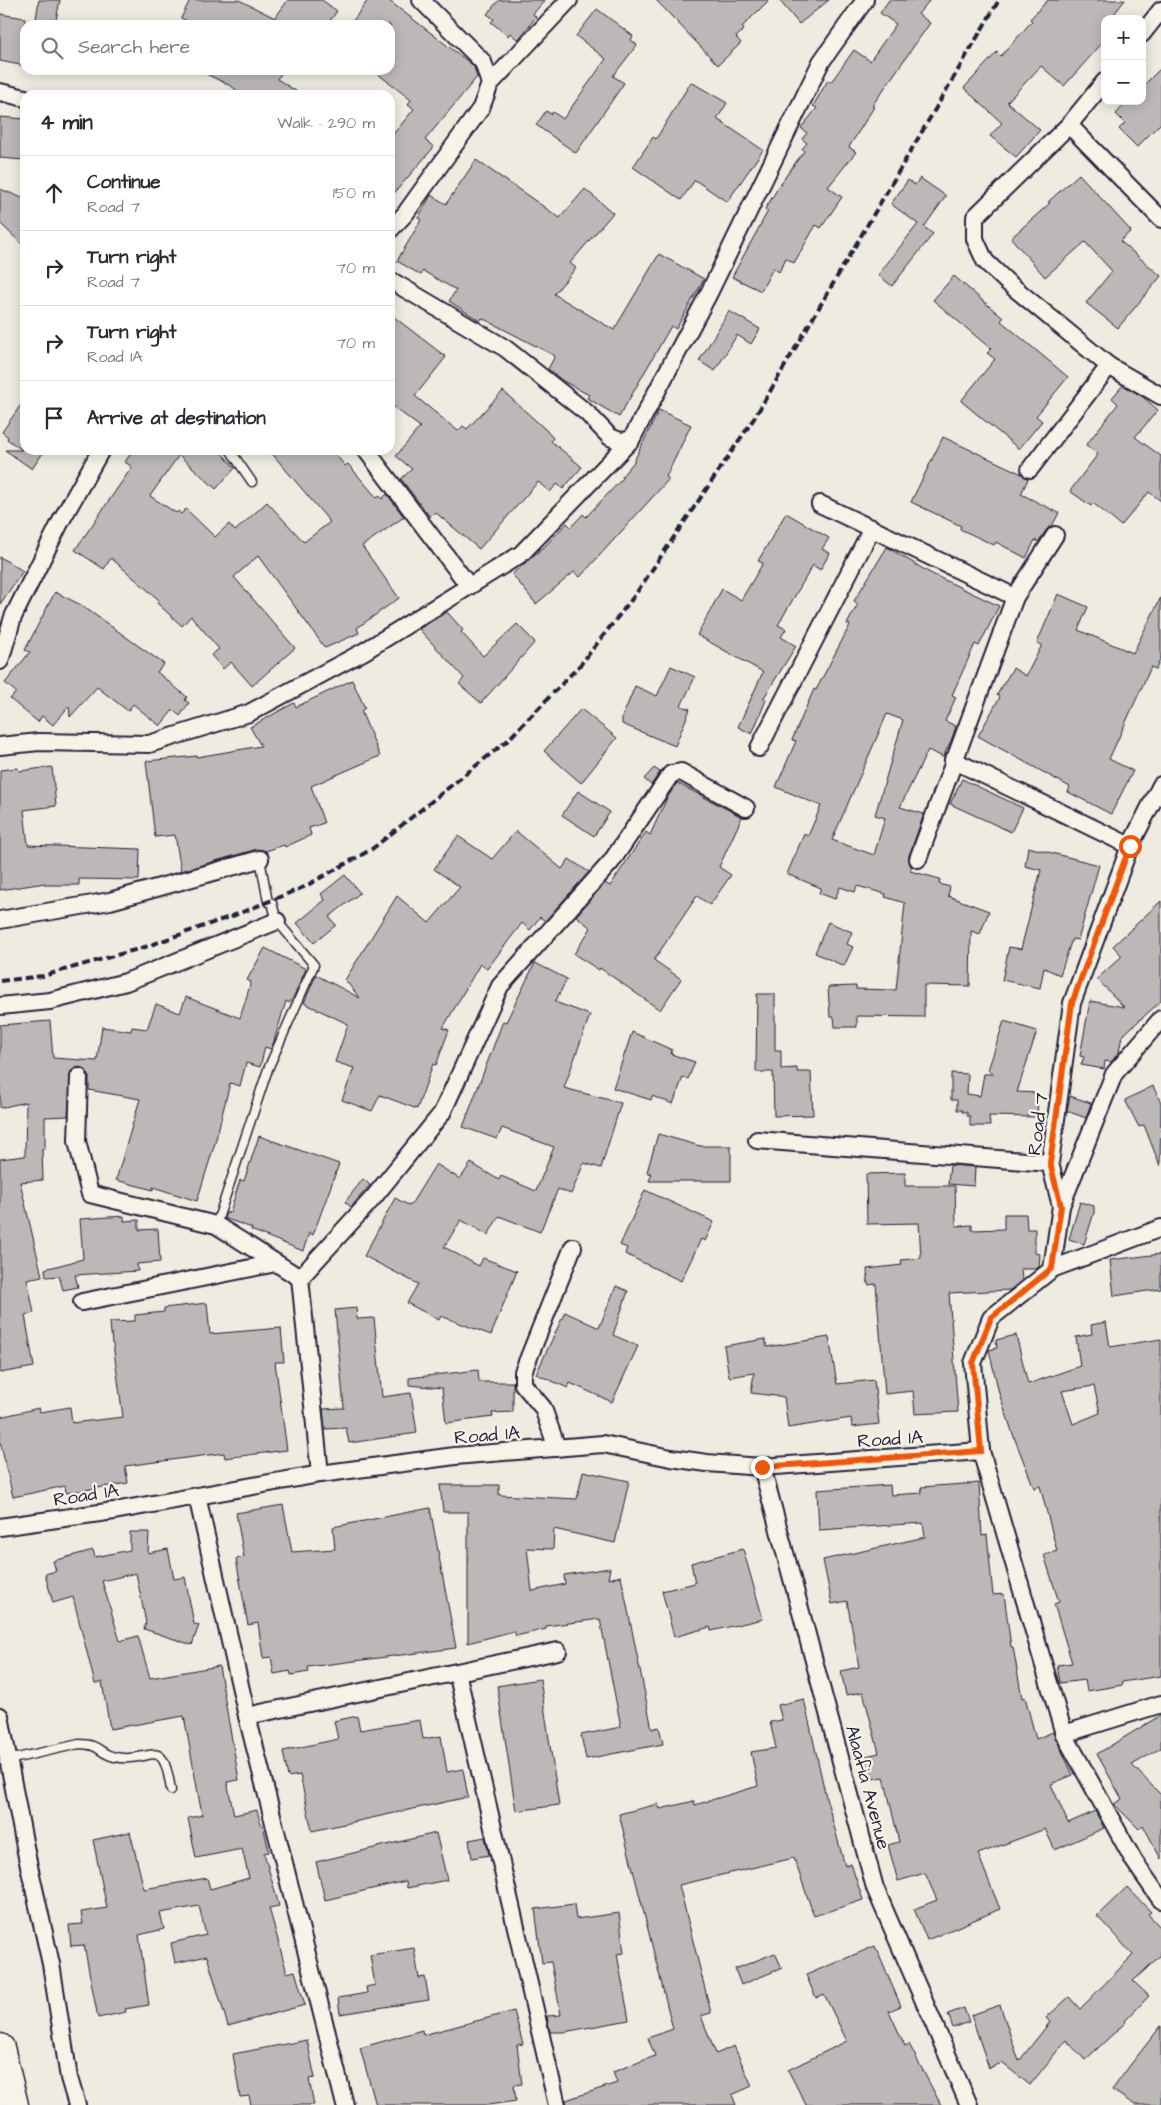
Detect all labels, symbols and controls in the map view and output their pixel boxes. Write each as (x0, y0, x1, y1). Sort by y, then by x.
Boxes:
map controls (1101, 15, 1146, 105)
button: + (1101, 15, 1146, 60)
search box (20, 20, 395, 75)
icon: search (38, 34, 66, 62)
text: Search here (78, 34, 190, 61)
button: − (1101, 60, 1146, 105)
text: 4 min (40, 108, 93, 137)
text: Walk · 290 m (277, 112, 375, 134)
text: Continue (87, 169, 161, 196)
icon: ahead (40, 179, 68, 207)
text: 150 m (333, 182, 375, 204)
text: Road 7 (87, 196, 140, 218)
text: Turn right (87, 244, 176, 271)
icon: right (40, 254, 68, 282)
text: 70 m (336, 257, 375, 279)
text: Road 7 (87, 271, 140, 293)
text: Turn right (87, 319, 176, 346)
icon: right (40, 329, 68, 357)
text: 70 m (336, 332, 375, 354)
text: Road 1A (87, 346, 142, 368)
icon: arrive (40, 404, 68, 432)
text: Arrive at destination (87, 405, 266, 432)
route start (1119, 835, 1142, 858)
street label: Road 7 (1021, 1091, 1056, 1157)
street label: Road 1A (453, 1419, 521, 1452)
street label: Road 1A (856, 1424, 924, 1455)
route end (751, 1456, 774, 1479)
street label: Road 1A (52, 1477, 121, 1514)
street label: Alaafia Avenue (838, 1722, 897, 1853)

